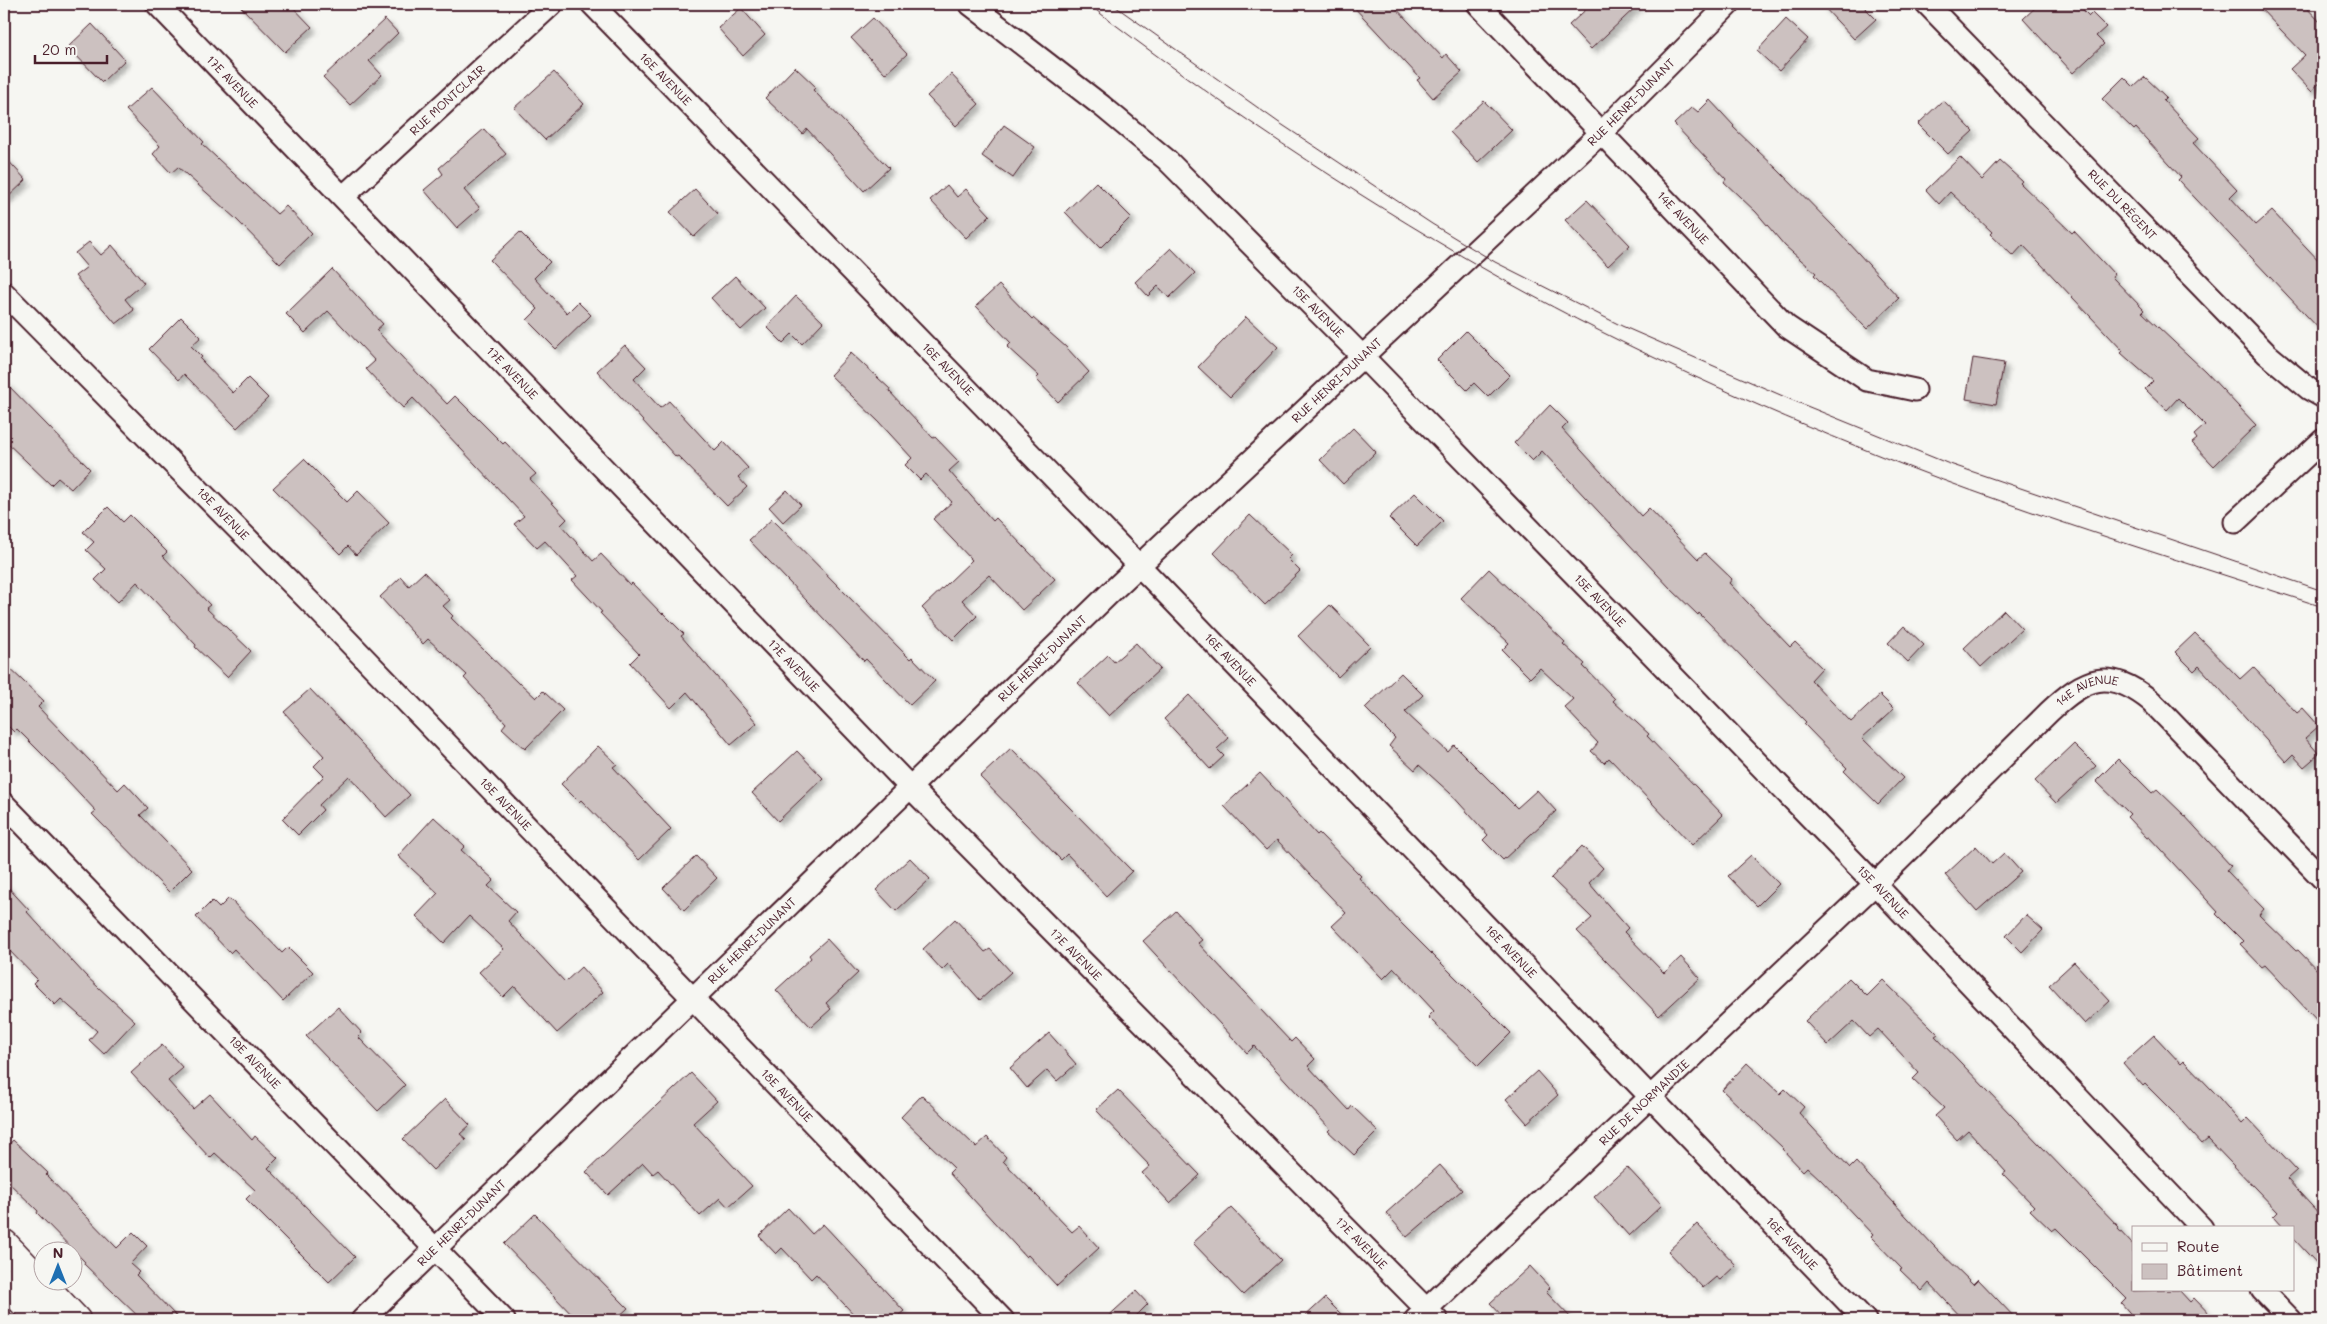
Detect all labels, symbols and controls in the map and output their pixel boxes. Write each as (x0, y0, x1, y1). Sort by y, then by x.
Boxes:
scale bar (35, 32, 108, 64)
text: 20 m (42, 39, 76, 59)
street label: 16E AVENUE (636, 48, 696, 109)
street label: 17E AVENUE (203, 51, 262, 111)
street label: RUE HENRI-DUNANT (1583, 54, 1678, 149)
street label: RUE MONTCLAIR (406, 61, 488, 138)
street label: RUE DU RÉGENT (2085, 165, 2161, 243)
street label: 14E AVENUE (1654, 187, 1713, 247)
street label: 15E AVENUE (1289, 281, 1348, 341)
street label: RUE HENRI-DUNANT (1288, 333, 1385, 426)
street label: 16E AVENUE (919, 339, 978, 399)
street label: 17E AVENUE (483, 342, 542, 402)
street label: 18E AVENUE (194, 483, 253, 543)
street label: 15E AVENUE (1571, 570, 1630, 630)
street label: RUE HENRI-DUNANT (994, 611, 1090, 705)
street label: 16E AVENUE (1201, 629, 1260, 689)
street label: 17E AVENUE (765, 635, 823, 695)
street label: 14E AVENUE (2052, 671, 2120, 709)
street label: 18E AVENUE (477, 773, 536, 834)
street label: 15E AVENUE (1854, 861, 1913, 922)
street label: RUE HENRI-DUNANT (704, 893, 799, 987)
street label: 16E AVENUE (1482, 921, 1541, 981)
street label: 17E AVENUE (1047, 924, 1106, 984)
street label: 19E AVENUE (226, 1032, 285, 1092)
street label: RUE DE NORMANDIE (1595, 1055, 1692, 1149)
street label: 18E AVENUE (758, 1065, 817, 1125)
street label: RUE HENRI-DUNANT (413, 1175, 509, 1269)
street label: 17E AVENUE (1332, 1213, 1391, 1272)
street label: 16E AVENUE (1763, 1213, 1822, 1273)
legend (2132, 1226, 2294, 1292)
text: Route (2177, 1236, 2220, 1256)
north arrow (32, 1242, 82, 1292)
text: N (53, 1243, 63, 1262)
text: Bâtiment (2177, 1260, 2243, 1280)

